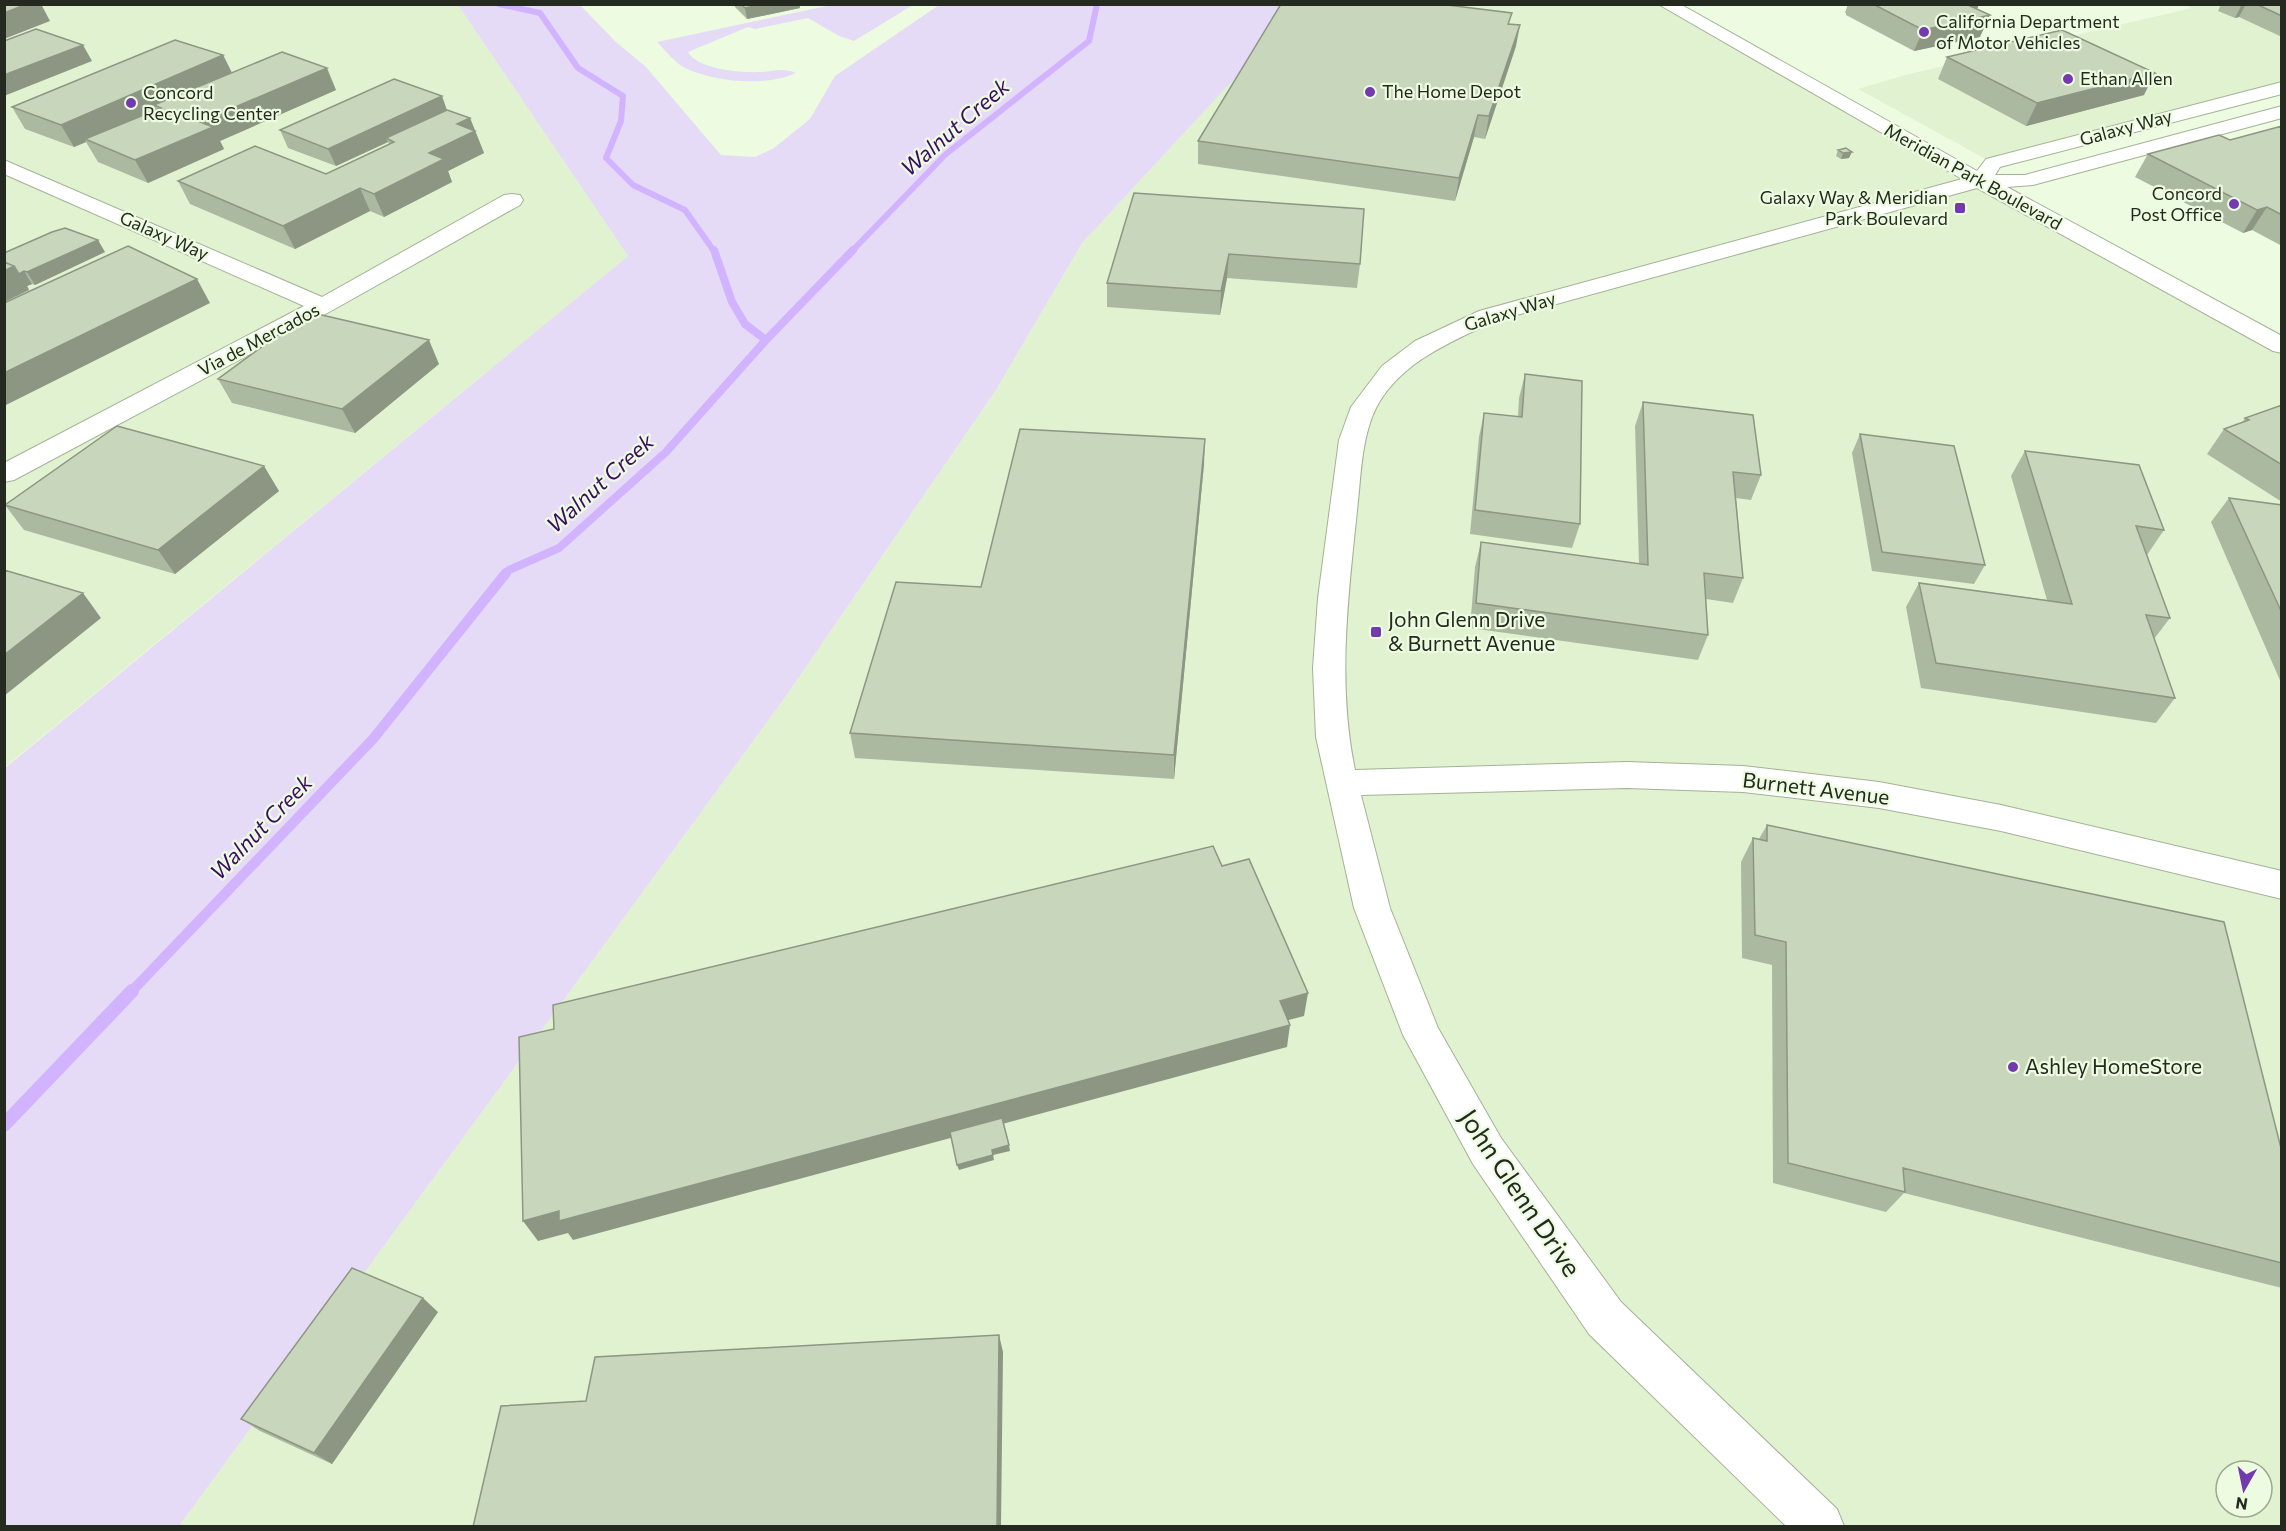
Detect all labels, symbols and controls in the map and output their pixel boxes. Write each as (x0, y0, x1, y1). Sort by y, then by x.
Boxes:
place label: California Department of Motor Vehicles (1936, 10, 2120, 53)
marker: California Department of Motor Vehicles (1917, 25, 1931, 39)
place label: Ethan Allen (2080, 67, 2173, 89)
water label: Walnut Creek (895, 71, 1015, 181)
marker: Ethan Allen (2061, 72, 2075, 86)
place label: The Home Depot (1382, 80, 1521, 102)
place label: Concord Recycling Center (143, 81, 280, 124)
marker: The Home Depot (1363, 85, 1377, 99)
marker: Concord Recycling Center (124, 96, 138, 110)
street label: Galaxy Way (2077, 104, 2174, 150)
street label: Meridian Park Boulevard (1881, 118, 2066, 234)
place label: Concord Post Office (2130, 182, 2222, 225)
place label: Galaxy Way & Meridian Park Boulevard (1760, 186, 1948, 229)
marker: Concord Post Office (2227, 197, 2241, 211)
marker: Galaxy Way & Meridian Park Boulevard (1953, 201, 1967, 215)
street label: Galaxy Way (117, 206, 212, 264)
street label: Galaxy Way (1461, 287, 1558, 335)
street label: Via de Mercados (194, 298, 323, 380)
water label: Walnut Creek (540, 427, 660, 538)
place label: John Glenn Drive & Burnett Avenue (1388, 606, 1555, 655)
marker: John Glenn Drive & Burnett Avenue (1369, 625, 1383, 639)
street label: Burnett Avenue (1741, 766, 1891, 809)
water label: Walnut Creek (204, 768, 318, 885)
place label: Ashley HomeStore (2025, 1053, 2202, 1078)
marker: Ashley HomeStore (2006, 1060, 2020, 1074)
street label: John Glenn Drive (1454, 1103, 1589, 1282)
north arrow (2214, 1459, 2274, 1519)
text: N (2234, 1494, 2249, 1515)

